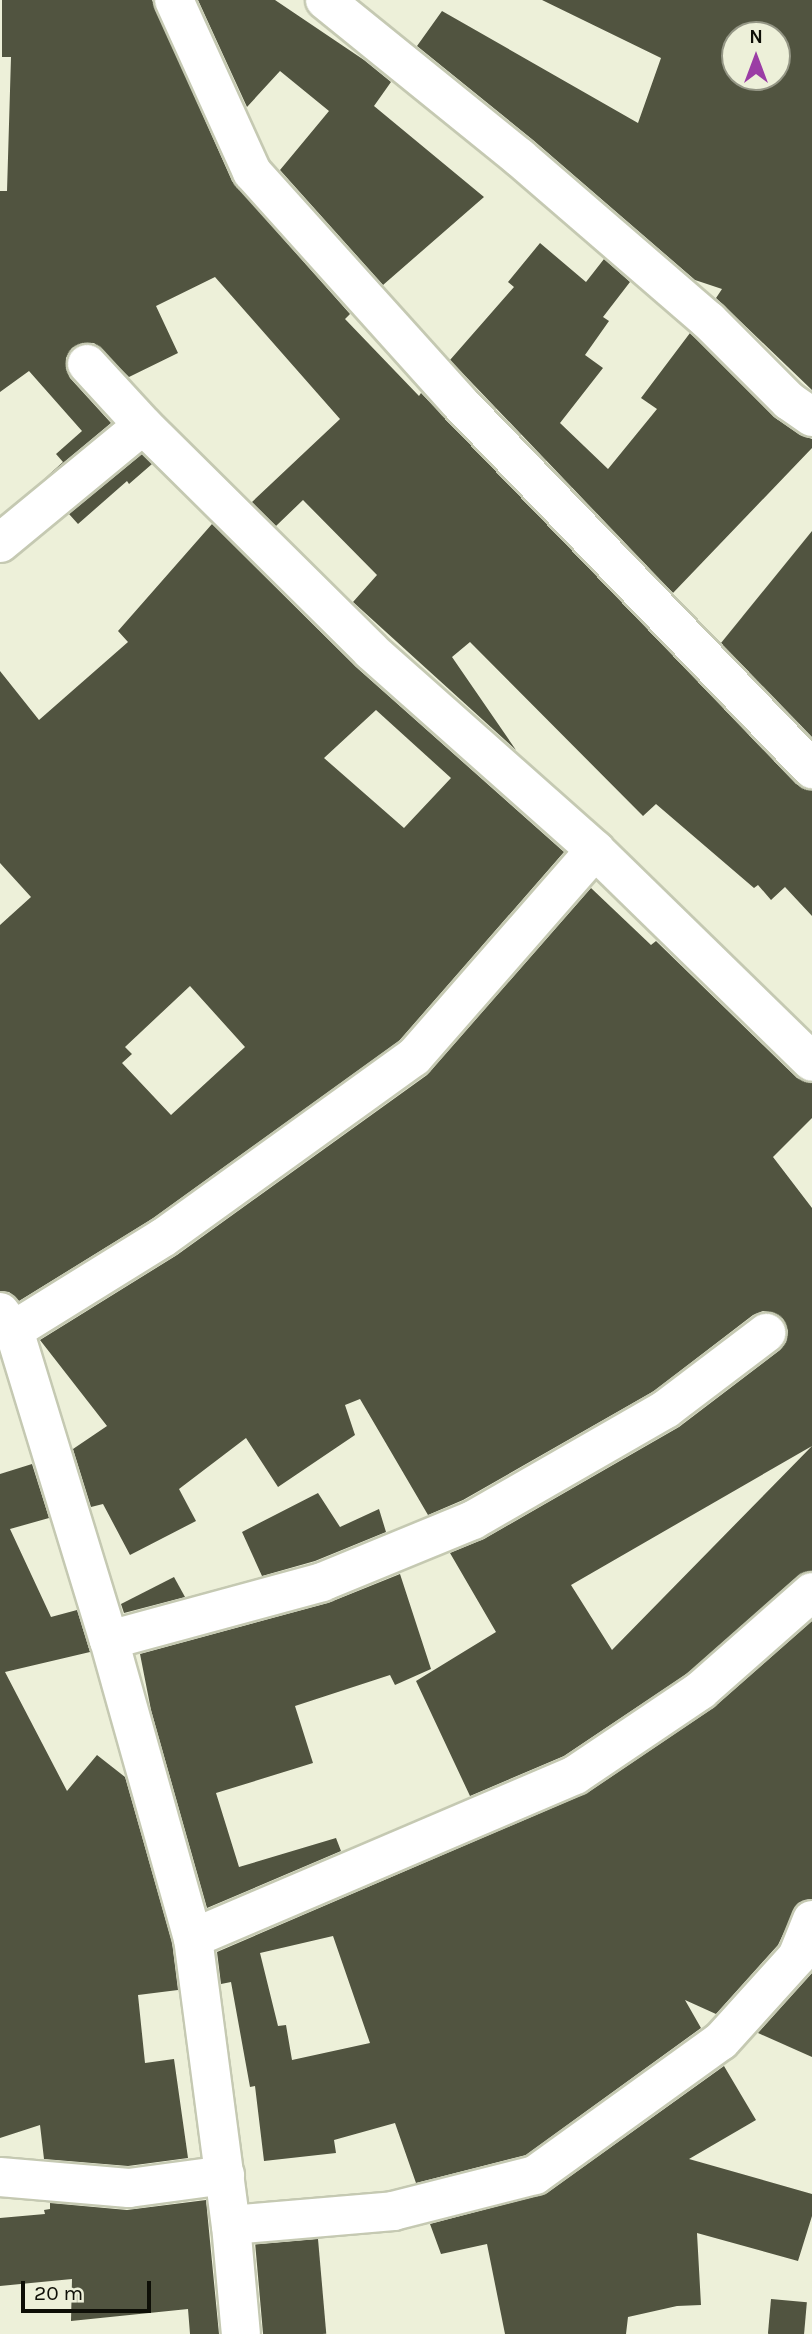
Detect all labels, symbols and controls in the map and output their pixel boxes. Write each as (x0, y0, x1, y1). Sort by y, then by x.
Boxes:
north arrow (721, 21, 791, 91)
text: N (749, 26, 763, 48)
scale bar (24, 2268, 154, 2312)
text: 20 m (34, 2281, 83, 2305)

